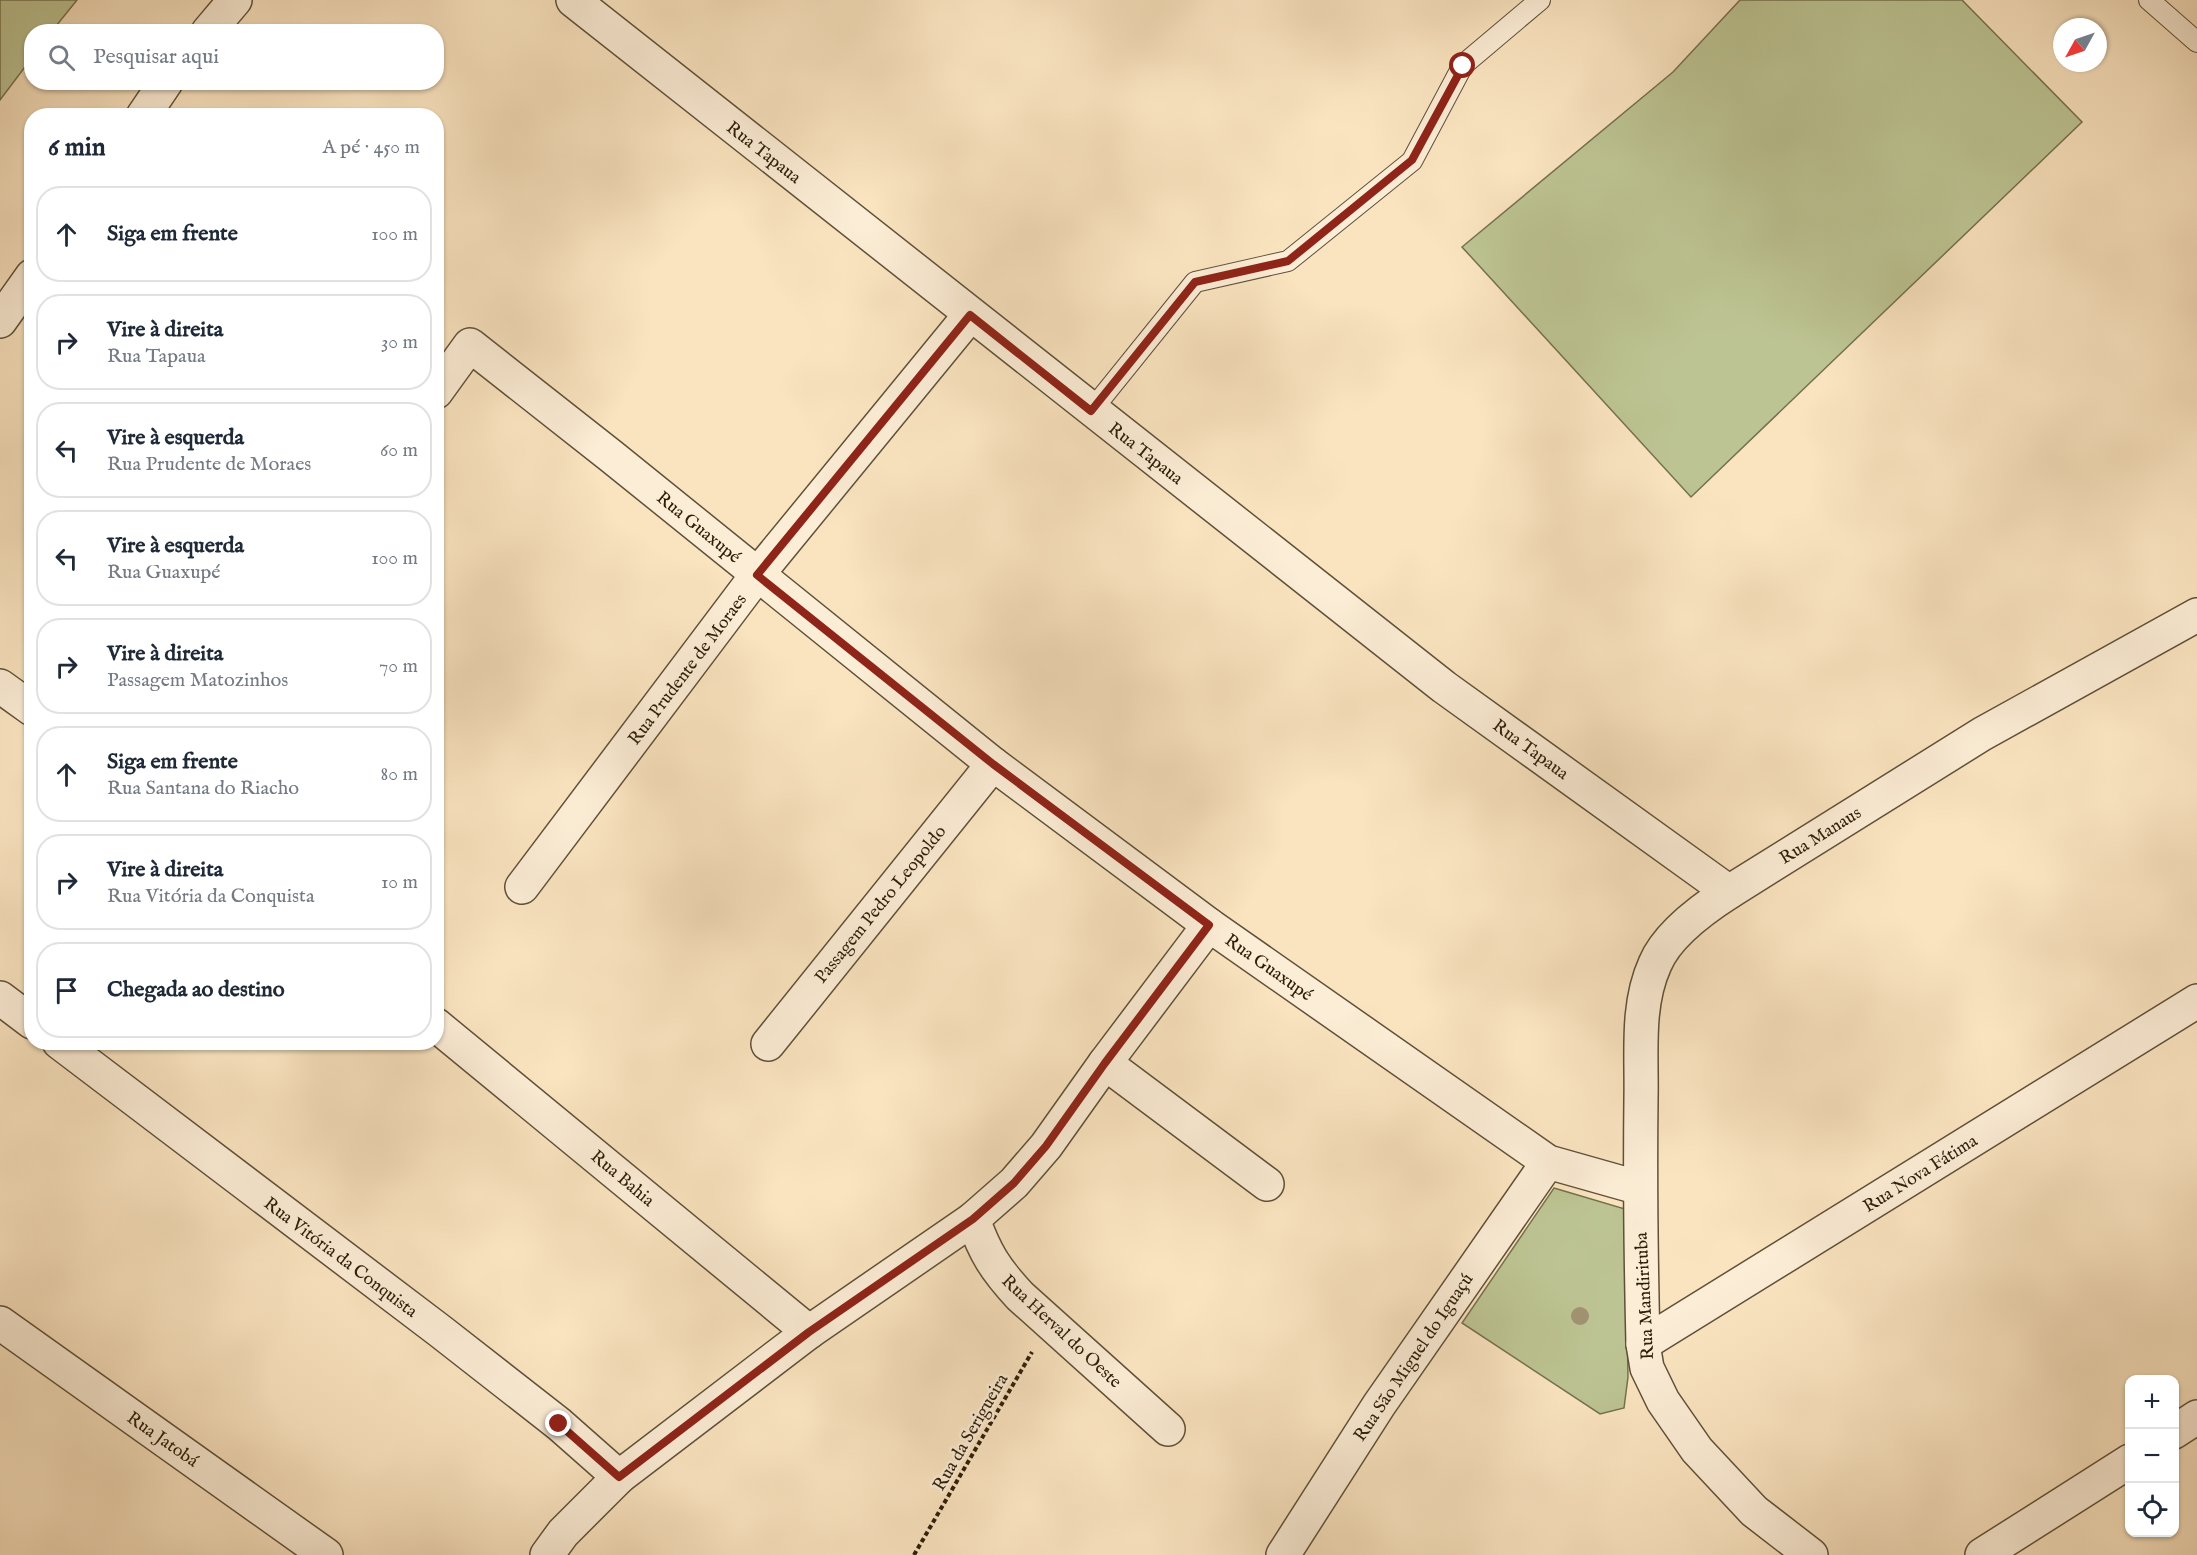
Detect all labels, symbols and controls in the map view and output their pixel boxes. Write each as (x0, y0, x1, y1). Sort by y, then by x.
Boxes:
north arrow (2053, 18, 2107, 72)
search box (24, 24, 444, 90)
icon: search (45, 41, 78, 74)
text: Pesquisar aqui (93, 43, 219, 71)
route start (1449, 52, 1475, 78)
street label: Rua Tapaua (721, 117, 805, 190)
text: 6 min (48, 131, 106, 164)
text: A pé · 450 m (322, 135, 420, 160)
icon: ahead (50, 218, 83, 251)
text: Siga em frente (107, 220, 238, 248)
text: 100 m (371, 222, 418, 247)
text: Vire à direita (107, 316, 223, 344)
icon: right (50, 326, 83, 359)
text: 30 m (381, 330, 418, 355)
text: Rua Tapaua (107, 344, 206, 369)
street label: Rua Tapaua (1103, 418, 1187, 491)
text: Vire à esquerda (107, 424, 244, 452)
icon: left (50, 434, 83, 467)
text: 60 m (380, 438, 418, 463)
text: Rua Prudente de Moraes (107, 452, 311, 477)
street label: Rua Guaxupé (651, 487, 745, 569)
text: Vire à esquerda (107, 532, 244, 560)
icon: left (50, 542, 83, 575)
text: 100 m (371, 546, 418, 571)
text: Rua Guaxupé (107, 560, 221, 585)
street label: Rua Prudente de Moraes (624, 590, 753, 750)
text: Vire à direita (107, 640, 223, 668)
icon: right (50, 650, 83, 683)
text: 70 m (379, 654, 418, 679)
text: Passagem Matozinhos (107, 668, 288, 693)
street label: Rua Tapaua (1487, 715, 1573, 786)
text: Siga em frente (107, 748, 238, 776)
icon: ahead (50, 758, 83, 791)
text: 80 m (381, 762, 418, 787)
text: Rua Santana do Riacho (107, 776, 299, 801)
street label: Rua Manaus (1776, 802, 1866, 871)
street label: Passagem Pedro Leopoldo (810, 821, 952, 989)
text: Vire à direita (107, 856, 223, 884)
icon: right (50, 866, 83, 899)
text: 10 m (381, 870, 418, 895)
text: Rua Vitória da Conquista (107, 884, 315, 909)
street label: Rua Guaxupé (1220, 930, 1317, 1007)
icon: arrive (50, 974, 83, 1007)
text: Chegada ao destino (107, 976, 285, 1004)
street label: Rua Nova Fátima (1859, 1130, 1982, 1219)
street label: Rua Bahia (585, 1146, 659, 1213)
street label: Rua Vitória da Conquista (259, 1193, 422, 1324)
street label: Rua Mandirituba (1631, 1231, 1660, 1360)
street label: Rua São Miguel do Iguaçú (1349, 1269, 1479, 1446)
street label: Rua Herval do Oeste (996, 1270, 1126, 1394)
street label: Rua da Serigueira (928, 1370, 1014, 1495)
map controls (2125, 1375, 2179, 1537)
button: + (2125, 1375, 2179, 1429)
street label: Rua Jatobá (122, 1407, 203, 1473)
route end (545, 1410, 571, 1436)
button: − (2125, 1429, 2179, 1483)
button: locate (2125, 1483, 2179, 1537)

